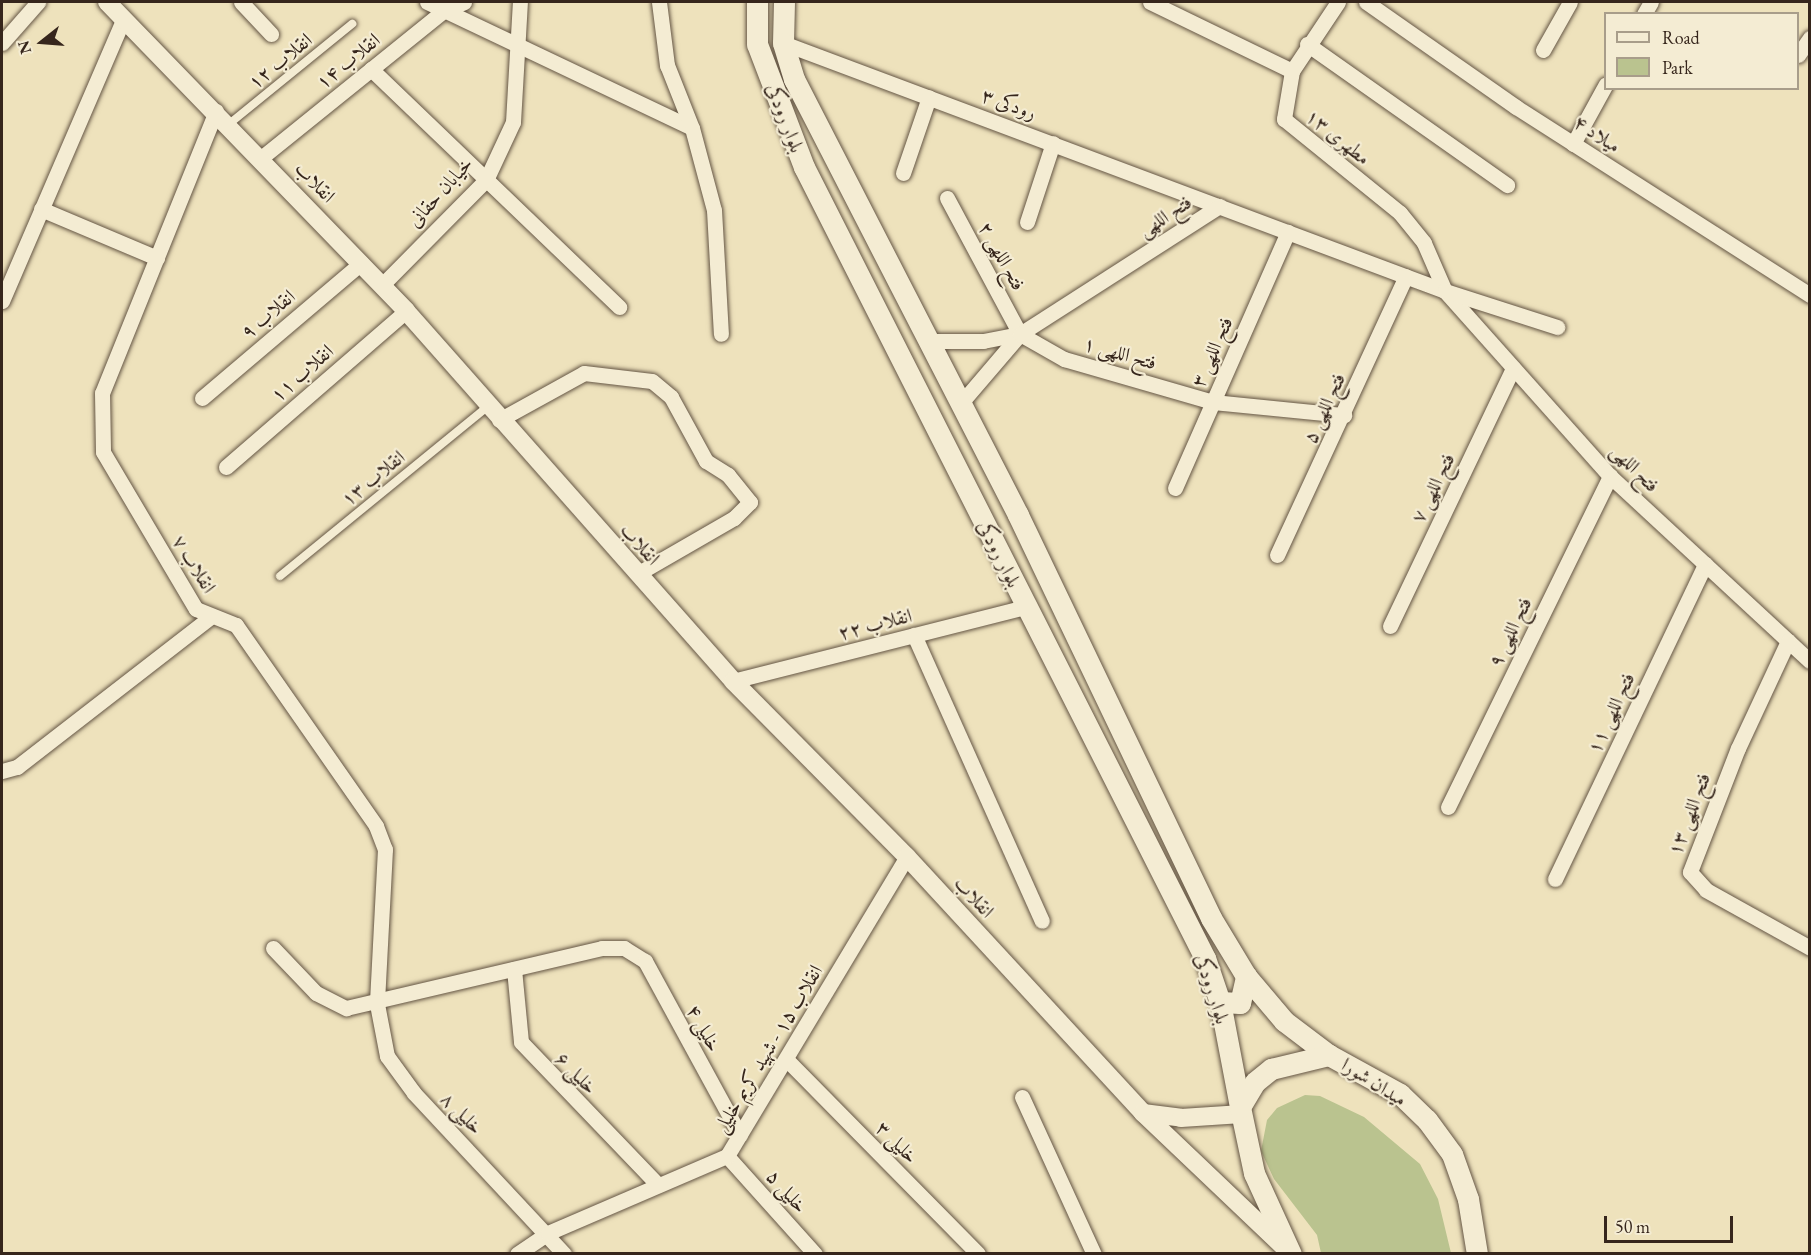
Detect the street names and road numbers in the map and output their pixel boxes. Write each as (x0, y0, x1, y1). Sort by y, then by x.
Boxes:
street label: انقلاب ۱۲ (243, 28, 317, 94)
street label: انقلاب ۱۴ (311, 28, 385, 94)
street label: بلوار رودکی (761, 80, 809, 156)
street label: رودکی ۳ (978, 83, 1040, 125)
street label: مطهری ۱۳ (1301, 104, 1375, 170)
street label: میلاد ۴ (1569, 110, 1625, 158)
street label: خیابان حقانی (402, 152, 478, 232)
street label: انقلاب (290, 156, 340, 208)
street label: فتح اللهی (1134, 190, 1196, 242)
street label: فتح اللهی ۲ (973, 218, 1031, 294)
street label: انقلاب ۹ (236, 284, 300, 344)
street label: فتح اللهی ۳ (1186, 313, 1238, 391)
street label: فتح اللهی ۱ (1081, 331, 1159, 375)
street label: انقلاب ۱۱ (266, 339, 338, 407)
street label: فتح اللهی ۵ (1297, 369, 1351, 447)
street label: فتح اللهی (1606, 439, 1664, 497)
street label: انقلاب ۱۳ (336, 445, 410, 511)
street label: فتح اللهی ۷ (1406, 449, 1460, 527)
street label: بلوار رودکی (972, 516, 1026, 592)
street label: انقلاب (615, 518, 665, 570)
street label: انقلاب ۷ (167, 531, 221, 597)
street label: فتح اللهی ۹ (1483, 593, 1537, 671)
street label: انقلاب ۲۲ (835, 603, 915, 645)
street label: فتح اللهی ۱۱ (1582, 669, 1640, 757)
street label: فتح اللهی ۱۳ (1662, 769, 1716, 859)
street label: انقلاب (949, 871, 999, 923)
street label: بلوار رودکی (1189, 951, 1235, 1027)
street label: انقلاب ۱۵ - شهید کریم خلیلی (708, 961, 828, 1137)
street label: خلیلی ۴ (681, 1000, 727, 1056)
street label: خلیلی ۶ (550, 1047, 602, 1099)
street label: میدان شورا (1337, 1053, 1411, 1111)
street label: خلیلی ۸ (436, 1087, 488, 1139)
street label: خلیلی ۳ (871, 1116, 923, 1168)
street label: خلیلی ۵ (761, 1164, 813, 1218)

